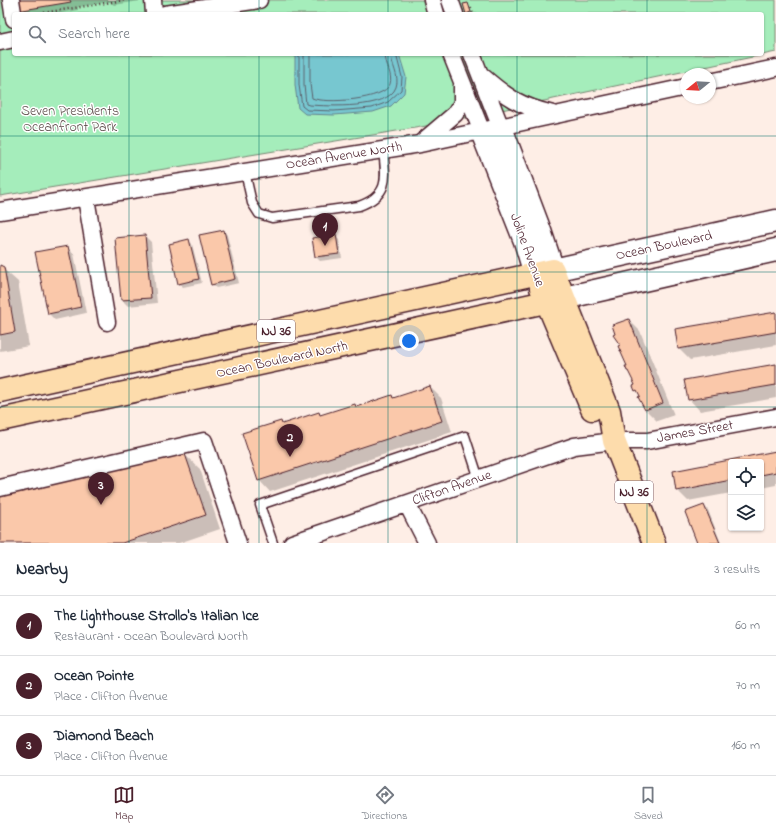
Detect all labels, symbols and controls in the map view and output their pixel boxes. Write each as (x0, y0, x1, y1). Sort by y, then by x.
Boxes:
search box (12, 12, 764, 56)
icon: search (26, 23, 48, 45)
text: Search here (58, 23, 130, 45)
north arrow (680, 68, 716, 104)
park label: Seven Presidents Oceanfront Park (21, 101, 119, 138)
street label: Ocean Avenue North (284, 136, 404, 176)
street label: Joline Avenue (504, 210, 550, 290)
pin: 1 (312, 213, 338, 246)
street label: Ocean Boulevard (614, 226, 714, 266)
road number: NJ 36 (257, 320, 295, 342)
your location (399, 331, 419, 351)
street label: Ocean Boulevard North (214, 336, 350, 384)
street label: James Street (655, 415, 735, 449)
pin: 2 (277, 424, 303, 457)
map controls (728, 459, 764, 531)
button: locate (728, 459, 764, 495)
street label: Clifton Avenue (409, 464, 495, 511)
pin: 3 (88, 472, 114, 505)
road number: NJ 36 (615, 481, 653, 503)
button: layers (728, 495, 764, 531)
text: Nearby (16, 557, 68, 582)
text: 3 results (714, 560, 760, 579)
text: The Lighthouse Strollo's Italian Ice (54, 605, 259, 627)
text: 1 (27, 616, 31, 635)
text: 60 m (735, 616, 760, 635)
text: Restaurant · Ocean Boulevard North (54, 627, 248, 646)
text: Ocean Pointe (54, 665, 134, 687)
text: 2 (26, 676, 32, 695)
text: 70 m (736, 676, 760, 695)
text: Place · Clifton Avenue (54, 687, 168, 706)
text: Diamond Beach (54, 725, 154, 747)
text: 3 (26, 736, 32, 755)
text: 160 m (731, 736, 760, 755)
text: Place · Clifton Avenue (54, 747, 168, 766)
tab: Map (113, 784, 135, 824)
tab: Directions (362, 784, 408, 824)
tab: Saved (634, 784, 663, 824)

